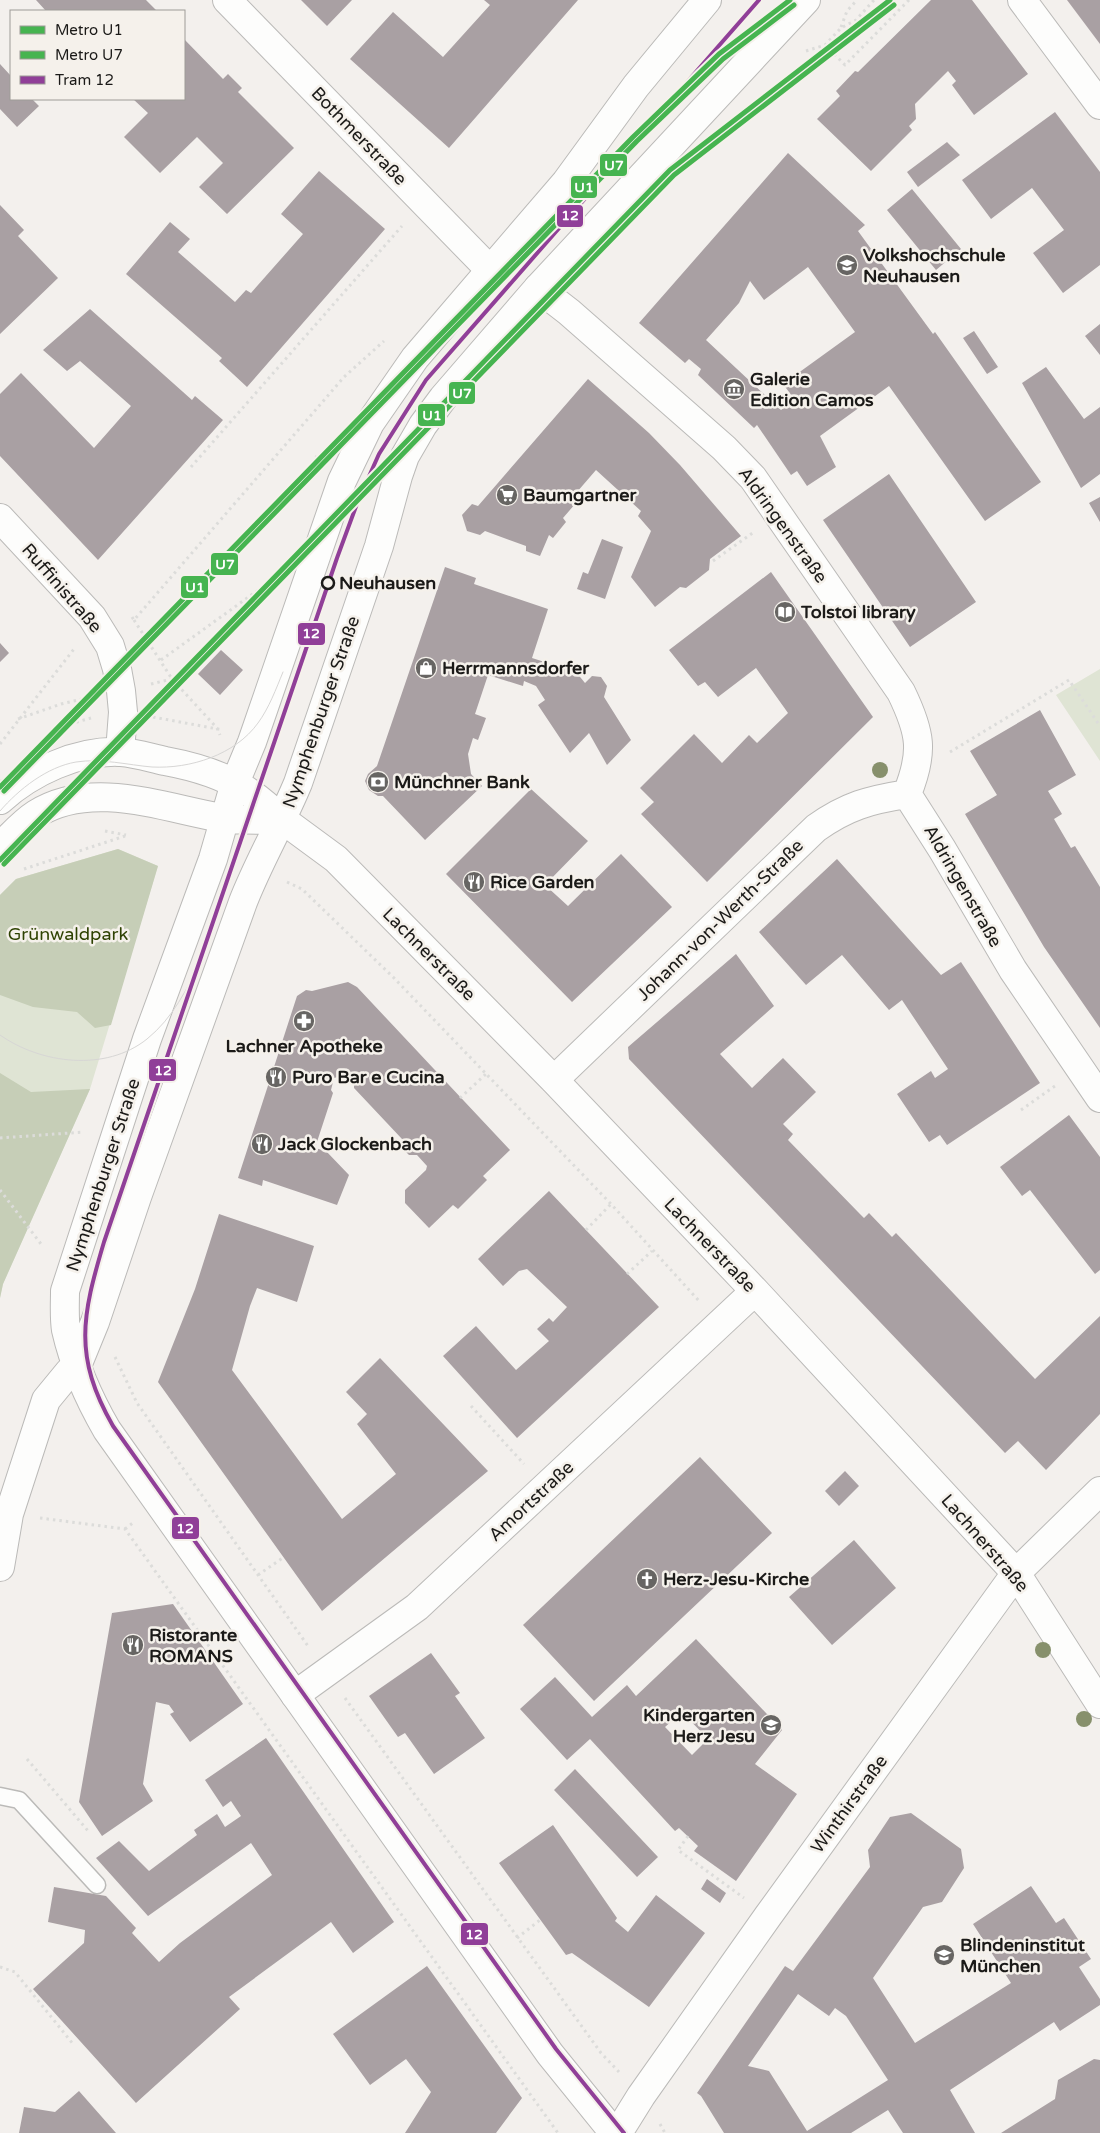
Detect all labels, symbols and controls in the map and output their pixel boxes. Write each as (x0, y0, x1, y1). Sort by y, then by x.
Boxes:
legend (10, 10, 185, 100)
text: Metro U1 (55, 21, 123, 39)
text: Metro U7 (55, 46, 123, 64)
text: Tram 12 (55, 71, 114, 89)
street label: Bothmerstraße (307, 82, 411, 190)
line badge: U7 (599, 153, 628, 177)
text: U7 (604, 157, 624, 174)
line badge: U1 (570, 175, 598, 199)
text: U1 (574, 179, 594, 196)
line badge: 12 (556, 204, 584, 228)
text: 12 (561, 207, 579, 224)
place label: Volkshochschule Neuhausen (863, 244, 1006, 287)
school or university icon: Volkshochschule Neuhausen (835, 253, 859, 277)
place label: Galerie Edition Camos (750, 368, 874, 411)
museum icon: Galerie Edition Camos (722, 377, 746, 401)
line badge: U7 (448, 381, 476, 405)
text: U7 (452, 385, 472, 402)
line badge: U1 (417, 403, 446, 427)
text: U1 (422, 407, 442, 424)
street label: Aldringenstraße (734, 463, 832, 587)
supermarket icon: Baumgartner (495, 483, 519, 507)
place label: Baumgartner (523, 484, 637, 506)
street label: Ruffinistraße (17, 539, 107, 637)
line badge: U7 (210, 552, 239, 576)
text: U7 (215, 556, 235, 573)
place label: Neuhausen (339, 572, 436, 594)
line badge: U1 (180, 575, 209, 599)
marker: Neuhausen (321, 576, 335, 590)
text: U1 (185, 579, 205, 596)
library icon: Tolstoi library (773, 600, 797, 624)
place label: Tolstoi library (800, 601, 916, 623)
street label: Nymphenburger Straße (278, 613, 364, 811)
line badge: 12 (297, 622, 326, 646)
text: 12 (302, 625, 320, 642)
shop icon: Herrmannsdorfer (414, 656, 438, 680)
place label: Herrmannsdorfer (442, 657, 590, 679)
bank icon: Münchner Bank (366, 770, 390, 794)
place label: Münchner Bank (394, 771, 530, 793)
street label: Aldringenstraße (919, 821, 1007, 951)
street label: Johann-von-Werth-Straße (632, 835, 808, 1005)
restaurant icon: Rice Garden (462, 870, 486, 894)
place label: Rice Garden (490, 871, 595, 893)
street label: Lachnerstraße (378, 903, 480, 1005)
park label: Grünwaldpark (8, 923, 128, 945)
pharmacy icon: Lachner Apotheke (292, 1009, 316, 1033)
place label: Lachner Apotheke (225, 1035, 383, 1057)
line badge: 12 (148, 1058, 177, 1082)
text: 12 (154, 1062, 172, 1079)
restaurant icon: Puro Bar e Cucina (264, 1065, 288, 1089)
place label: Puro Bar e Cucina (292, 1066, 445, 1088)
street label: Nymphenburger Straße (61, 1076, 145, 1274)
restaurant icon: Jack Glockenbach (250, 1132, 274, 1156)
place label: Jack Glockenbach (277, 1133, 432, 1155)
street label: Lachnerstraße (659, 1193, 761, 1297)
street label: Amortstraße (484, 1456, 578, 1546)
street label: Lachnerstraße (936, 1489, 1034, 1597)
line badge: 12 (171, 1516, 200, 1540)
text: 12 (176, 1520, 194, 1537)
church icon: Herz-Jesu-Kirche (635, 1567, 659, 1591)
place label: Herz-Jesu-Kirche (663, 1568, 809, 1590)
place label: Ristorante ROMANS (149, 1624, 237, 1667)
restaurant icon: Ristorante ROMANS (121, 1633, 145, 1657)
place label: Kindergarten Herz Jesu (643, 1704, 755, 1747)
school or university icon: Kindergarten Herz Jesu (759, 1713, 783, 1737)
street label: Winthirstraße (806, 1751, 892, 1857)
line badge: 12 (460, 1922, 489, 1946)
text: 12 (465, 1926, 483, 1943)
place label: Blindeninstitut München (960, 1934, 1085, 1977)
school or university icon: Blindeninstitut München (932, 1943, 956, 1967)

